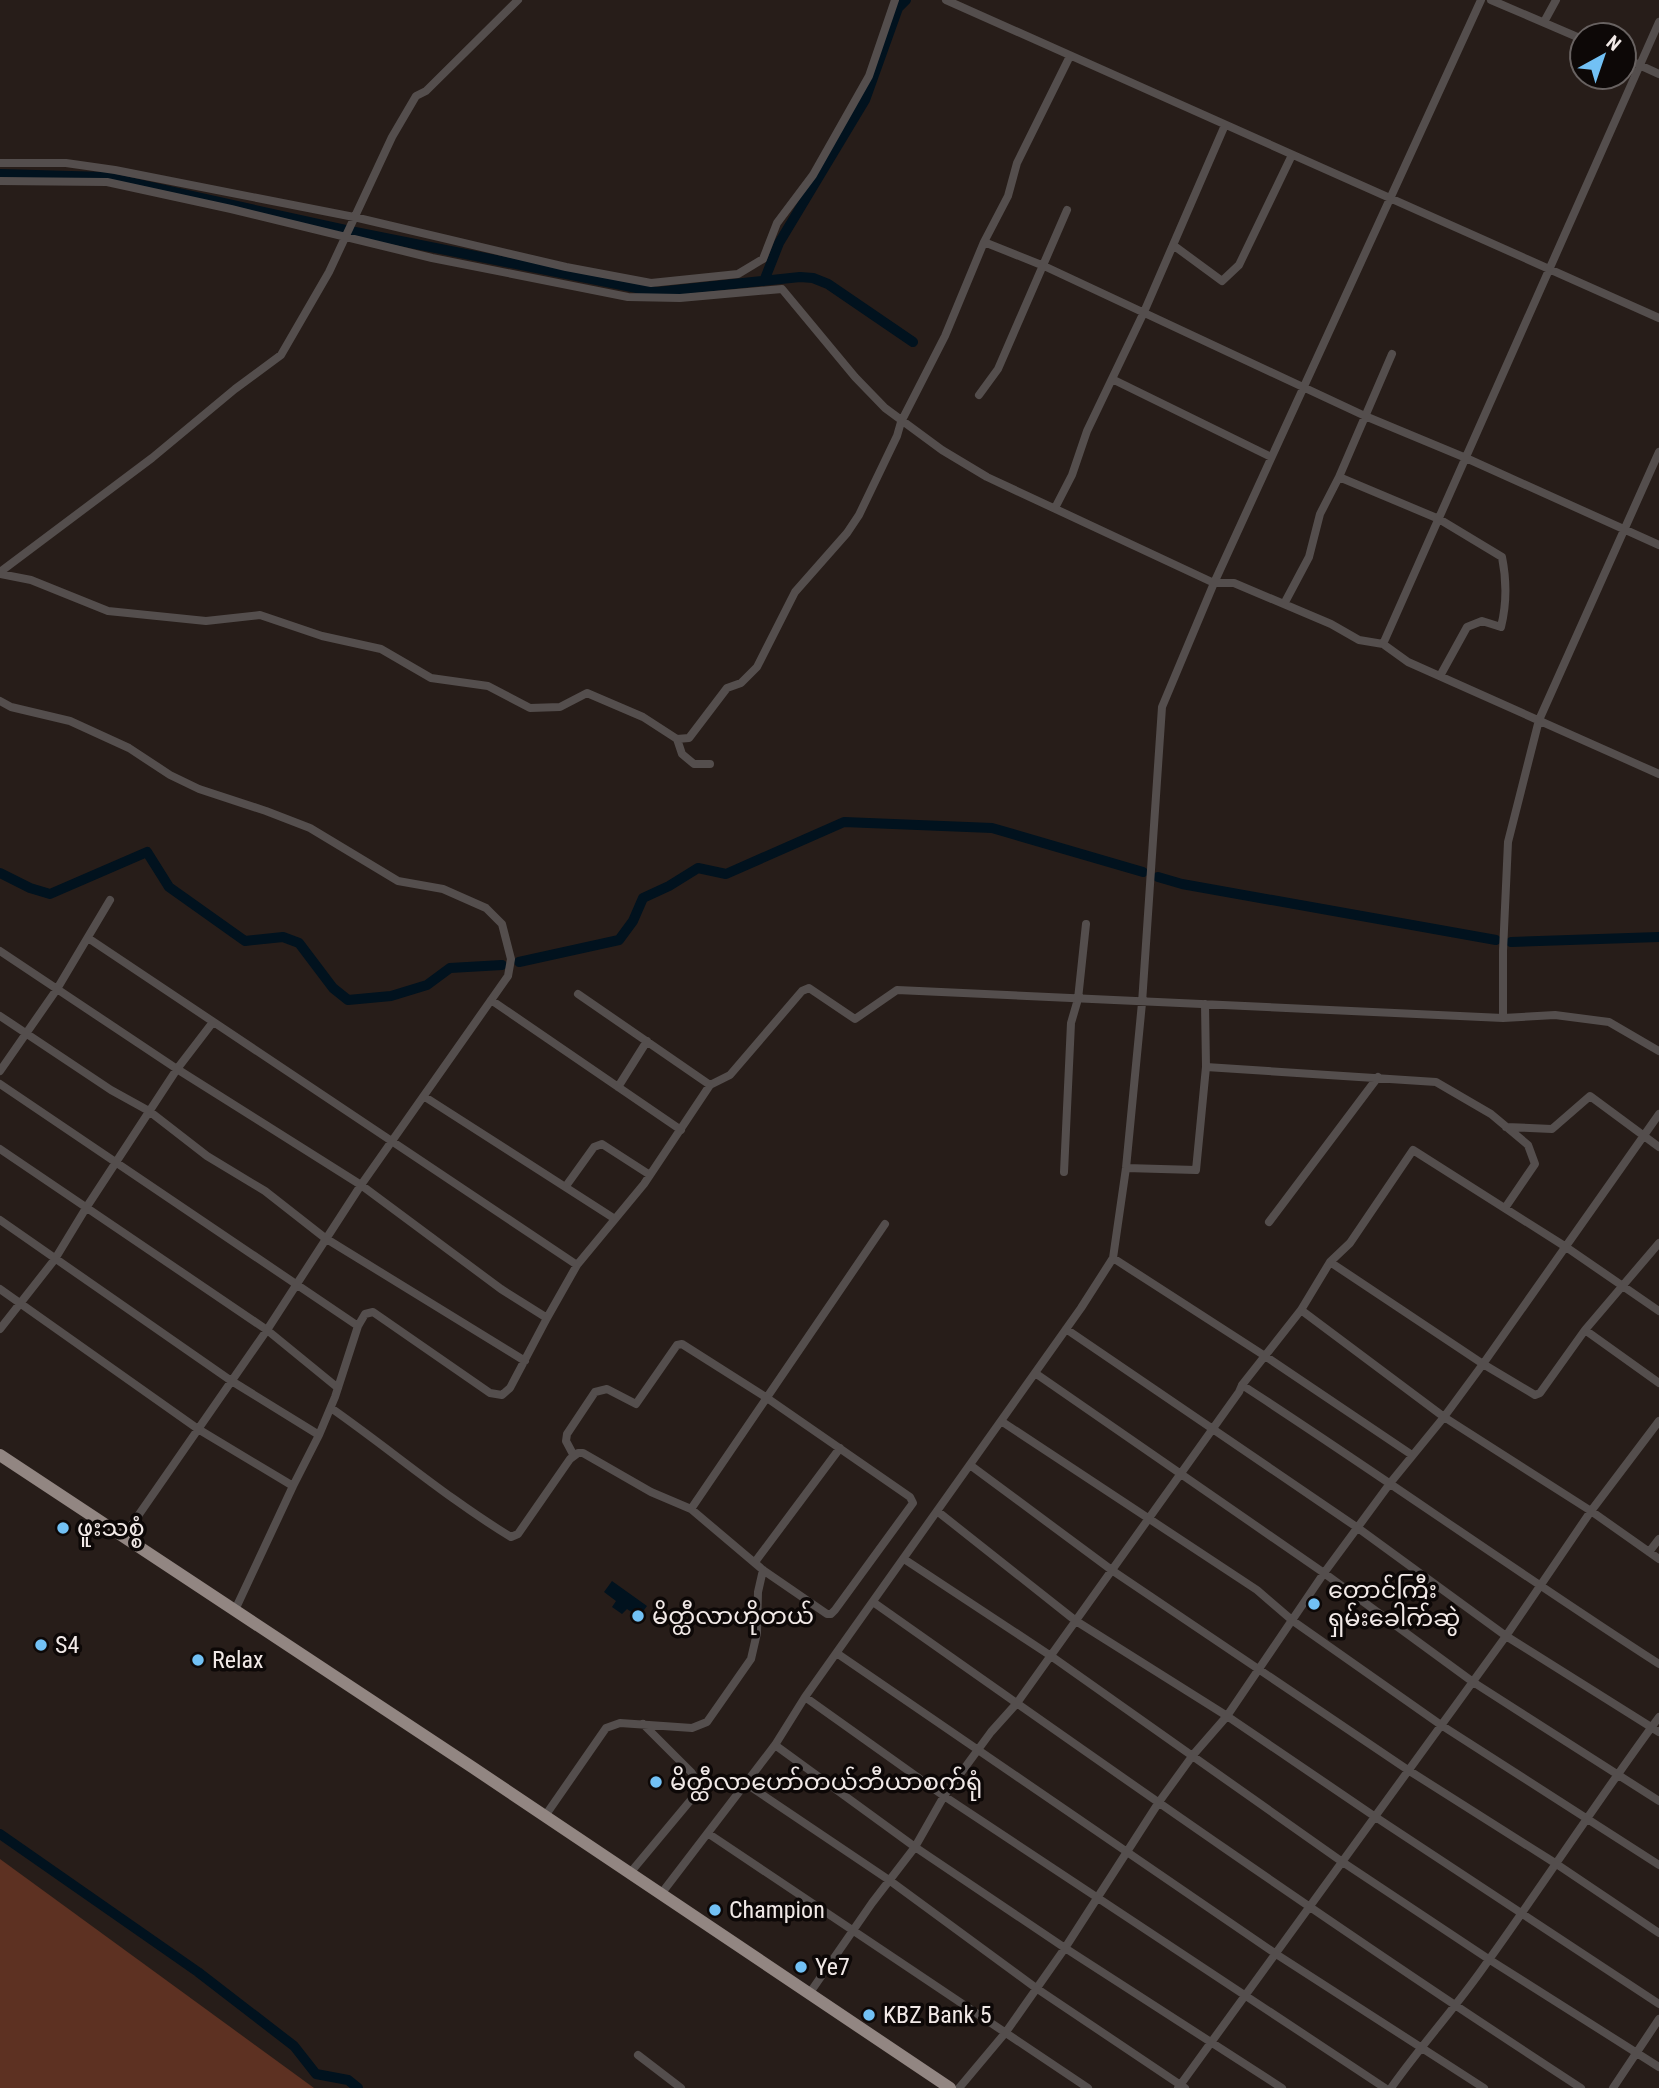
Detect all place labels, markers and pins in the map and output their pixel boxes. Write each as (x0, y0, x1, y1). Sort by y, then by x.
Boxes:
place label: ဖူးသစ္စံ (77, 1514, 145, 1548)
marker: ဖူးသစ္စံ (55, 1520, 71, 1536)
place label: တောင်ကြီး ရှမ်းခေါက်ဆွဲ (1328, 1574, 1460, 1637)
marker: တောင်ကြီး ရှမ်းခေါက်ဆွဲ (1306, 1596, 1322, 1612)
place label: မိတ္ထီလာဟိုတယ် (652, 1600, 814, 1635)
marker: မိတ္ထီလာဟိုတယ် (630, 1608, 646, 1624)
place label: S4 (55, 1631, 79, 1659)
marker: S4 (33, 1637, 49, 1653)
place label: Relax (212, 1646, 264, 1674)
marker: Relax (190, 1652, 206, 1668)
place label: မိတ္ထီလာဟော်တယ်ဘီယာစက်ရုံ (670, 1766, 982, 1801)
marker: မိတ္ထီလာဟော်တယ်ဘီယာစက်ရုံ (648, 1774, 664, 1790)
place label: Champion (729, 1896, 825, 1924)
marker: Champion (707, 1902, 723, 1918)
place label: Ye7 (815, 1953, 850, 1981)
marker: Ye7 (793, 1959, 809, 1975)
place label: KBZ Bank 5 (883, 2001, 992, 2029)
marker: KBZ Bank 5 (861, 2007, 877, 2023)

